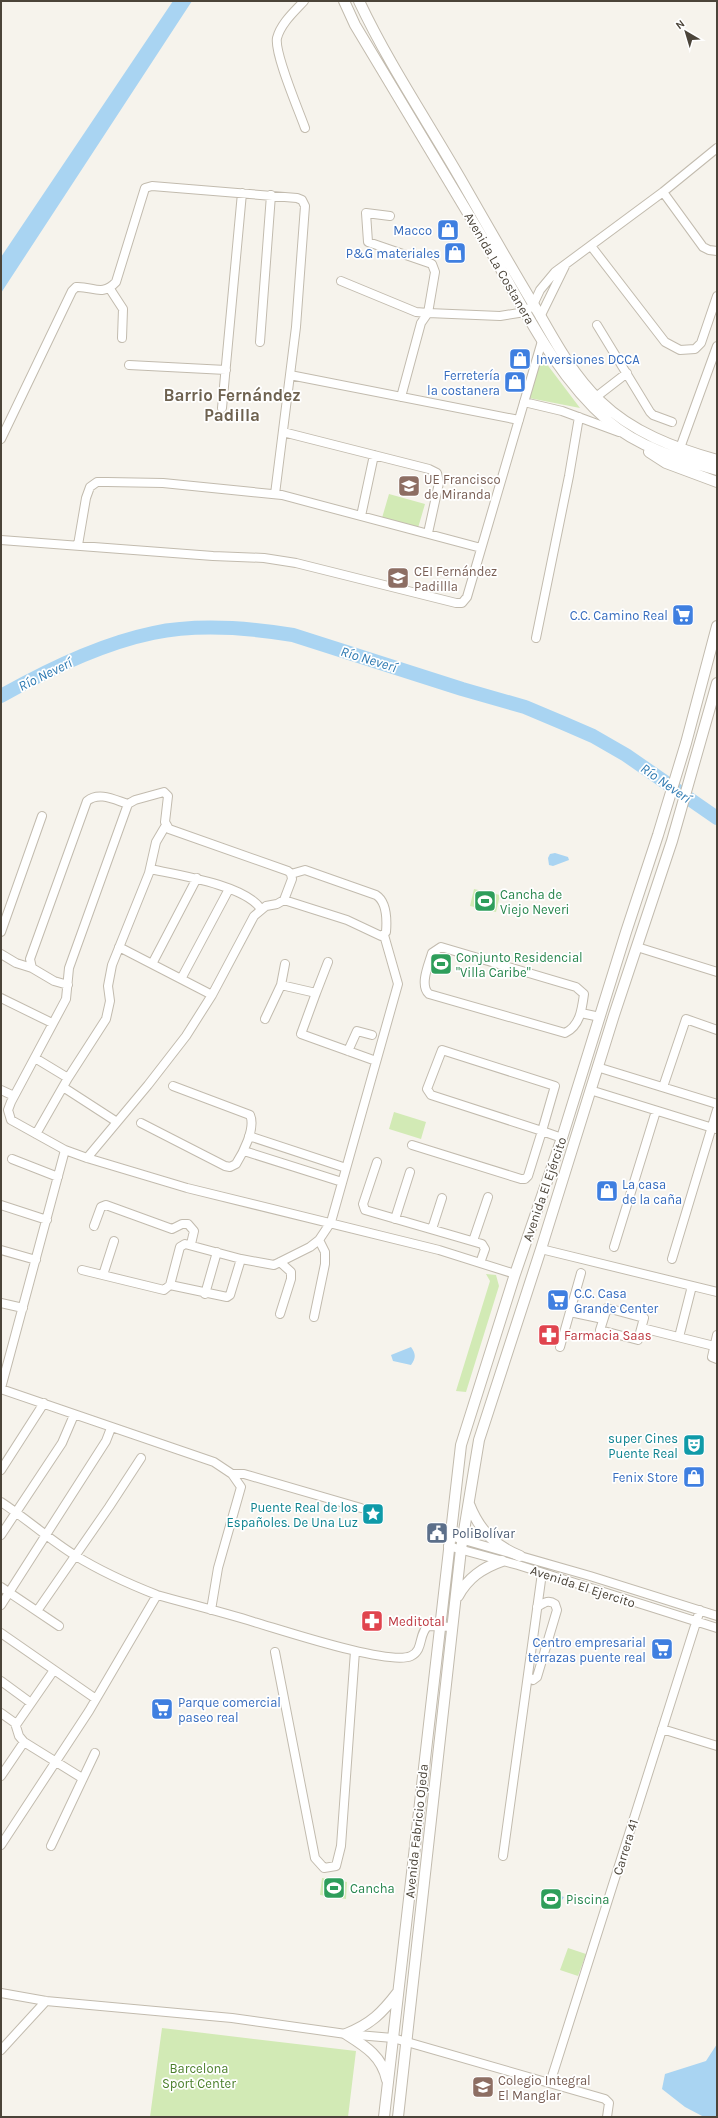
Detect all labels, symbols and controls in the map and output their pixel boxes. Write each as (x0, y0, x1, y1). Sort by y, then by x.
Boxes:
north arrow (666, 12, 706, 52)
text: N (673, 17, 687, 32)
street label: Avenida La Costanera (461, 210, 538, 327)
shop icon: Macco (435, 217, 461, 243)
place label: Macco (393, 223, 432, 238)
shop icon: P&G materiales (442, 240, 468, 266)
place label: P&G materiales (346, 246, 440, 261)
shop icon: Inversiones DCCA (507, 346, 533, 372)
place label: Inversiones DCCA (536, 352, 640, 367)
place label: Ferretería la costanera (427, 368, 500, 398)
shop icon: Ferretería la costanera (502, 369, 528, 395)
district label: Barrio Fernández Padilla (163, 385, 301, 425)
place label: UE Francisco de Miranda (424, 472, 501, 502)
school or university icon: UE Francisco de Miranda (396, 473, 422, 499)
place label: CEI Fernández Padillla (414, 564, 497, 594)
school or university icon: CEI Fernández Padillla (385, 565, 411, 591)
supermarket icon: C.C. Camino Real (670, 602, 696, 628)
place label: C.C. Camino Real (570, 608, 668, 623)
water label: Río Neverí (339, 643, 400, 676)
water label: Río Neverí (15, 654, 76, 695)
water label: Río Neverí (637, 760, 695, 808)
place label: Cancha de Viejo Neveri (500, 887, 569, 917)
sports icon: Cancha de Viejo Neveri (472, 888, 498, 914)
place label: Conjunto Residencial "Villa Caribe" (456, 950, 583, 980)
sports icon: Conjunto Residencial "Villa Caribe" (428, 951, 454, 977)
street label: Avenida El Ejército (520, 1135, 569, 1243)
place label: La casa de la caña (622, 1177, 682, 1207)
shop icon: La casa de la caña (594, 1178, 620, 1204)
place label: C.C. Casa Grande Center (574, 1286, 659, 1316)
supermarket icon: C.C. Casa Grande Center (545, 1287, 571, 1313)
pharmacy icon: Farmacia Saas (536, 1322, 562, 1348)
place label: Farmacia Saas (564, 1328, 652, 1343)
place label: super Cines Puente Real (608, 1431, 678, 1461)
theatre icon: super Cines Puente Real (681, 1432, 707, 1458)
shop icon: Fenix Store (681, 1464, 707, 1490)
place label: Fenix Store (612, 1470, 678, 1485)
place label: Puente Real de los Españoles. De Una Luz (227, 1500, 358, 1530)
place icon: Puente Real de los Españoles. De Una Luz (360, 1501, 386, 1527)
public building icon: PoliBolívar (424, 1520, 450, 1546)
place label: PoliBolívar (452, 1526, 515, 1541)
street label: Avenida El Ejercito (528, 1562, 637, 1611)
pharmacy icon: Meditotal (359, 1608, 385, 1634)
place label: Meditotal (388, 1614, 445, 1629)
place label: Centro empresarial terrazas puente real (528, 1635, 646, 1665)
supermarket icon: Centro empresarial terrazas puente real (649, 1636, 675, 1662)
place label: Parque comercial paseo real (178, 1695, 281, 1725)
supermarket icon: Parque comercial paseo real (149, 1696, 175, 1722)
street label: Avenida Fabricio Ojeda (402, 1763, 431, 1899)
street label: Carrera 41 (610, 1817, 641, 1877)
sports icon: Cancha (321, 1875, 347, 1901)
place label: Cancha (350, 1881, 395, 1896)
sports icon: Piscina (538, 1886, 564, 1912)
place label: Piscina (566, 1892, 610, 1907)
park label: Barcelona Sport Center (162, 2061, 236, 2091)
place label: Colegio Integral El Manglar (498, 2073, 591, 2103)
school or university icon: Colegio Integral El Manglar (470, 2074, 496, 2100)

